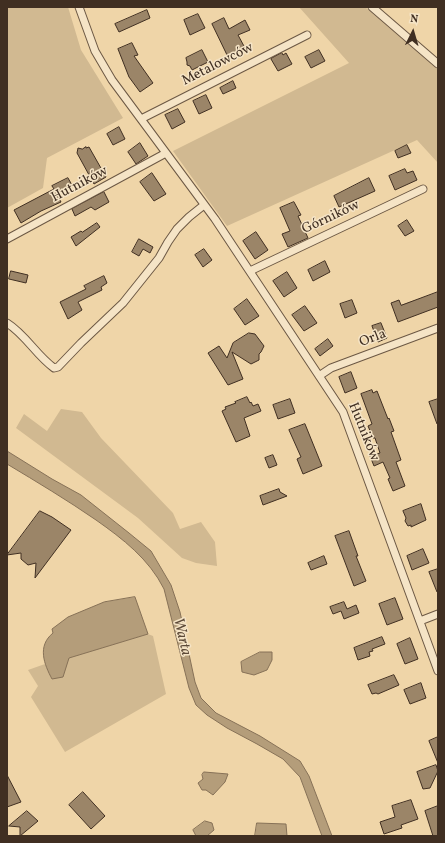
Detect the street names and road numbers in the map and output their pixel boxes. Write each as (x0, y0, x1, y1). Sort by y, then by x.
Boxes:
street label: Metalowców (179, 40, 257, 90)
street label: Hutników (49, 163, 111, 207)
street label: Górników (299, 197, 363, 239)
street label: Orla (357, 326, 389, 352)
street label: Hutników (344, 400, 382, 464)

